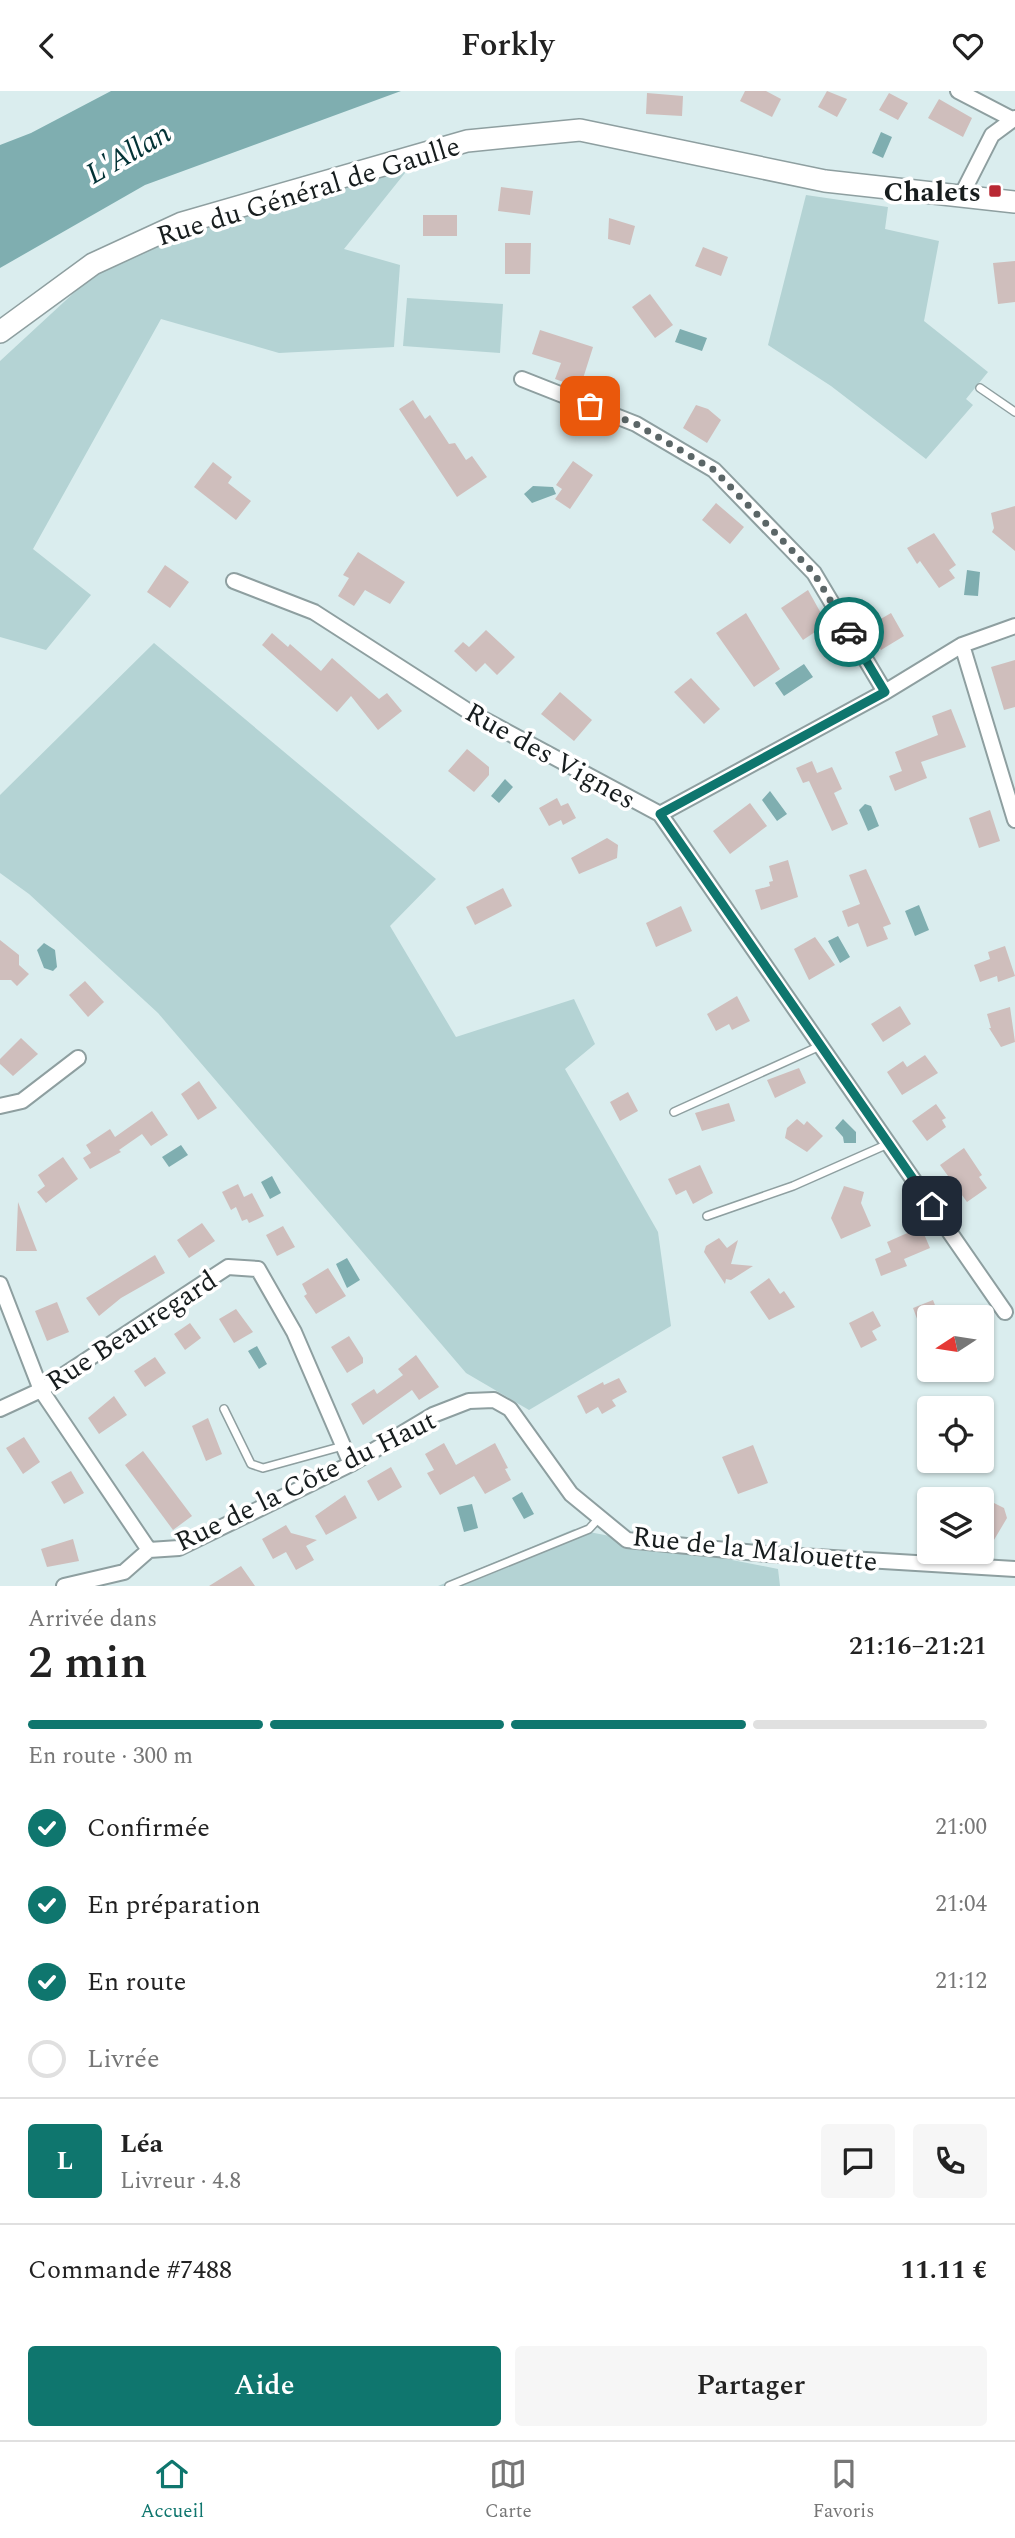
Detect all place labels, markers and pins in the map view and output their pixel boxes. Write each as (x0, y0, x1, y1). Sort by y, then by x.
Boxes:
place label: Chalets (883, 171, 981, 214)
marker: Chalets (987, 183, 1003, 199)
pin (560, 376, 620, 436)
pin (902, 1176, 962, 1236)

